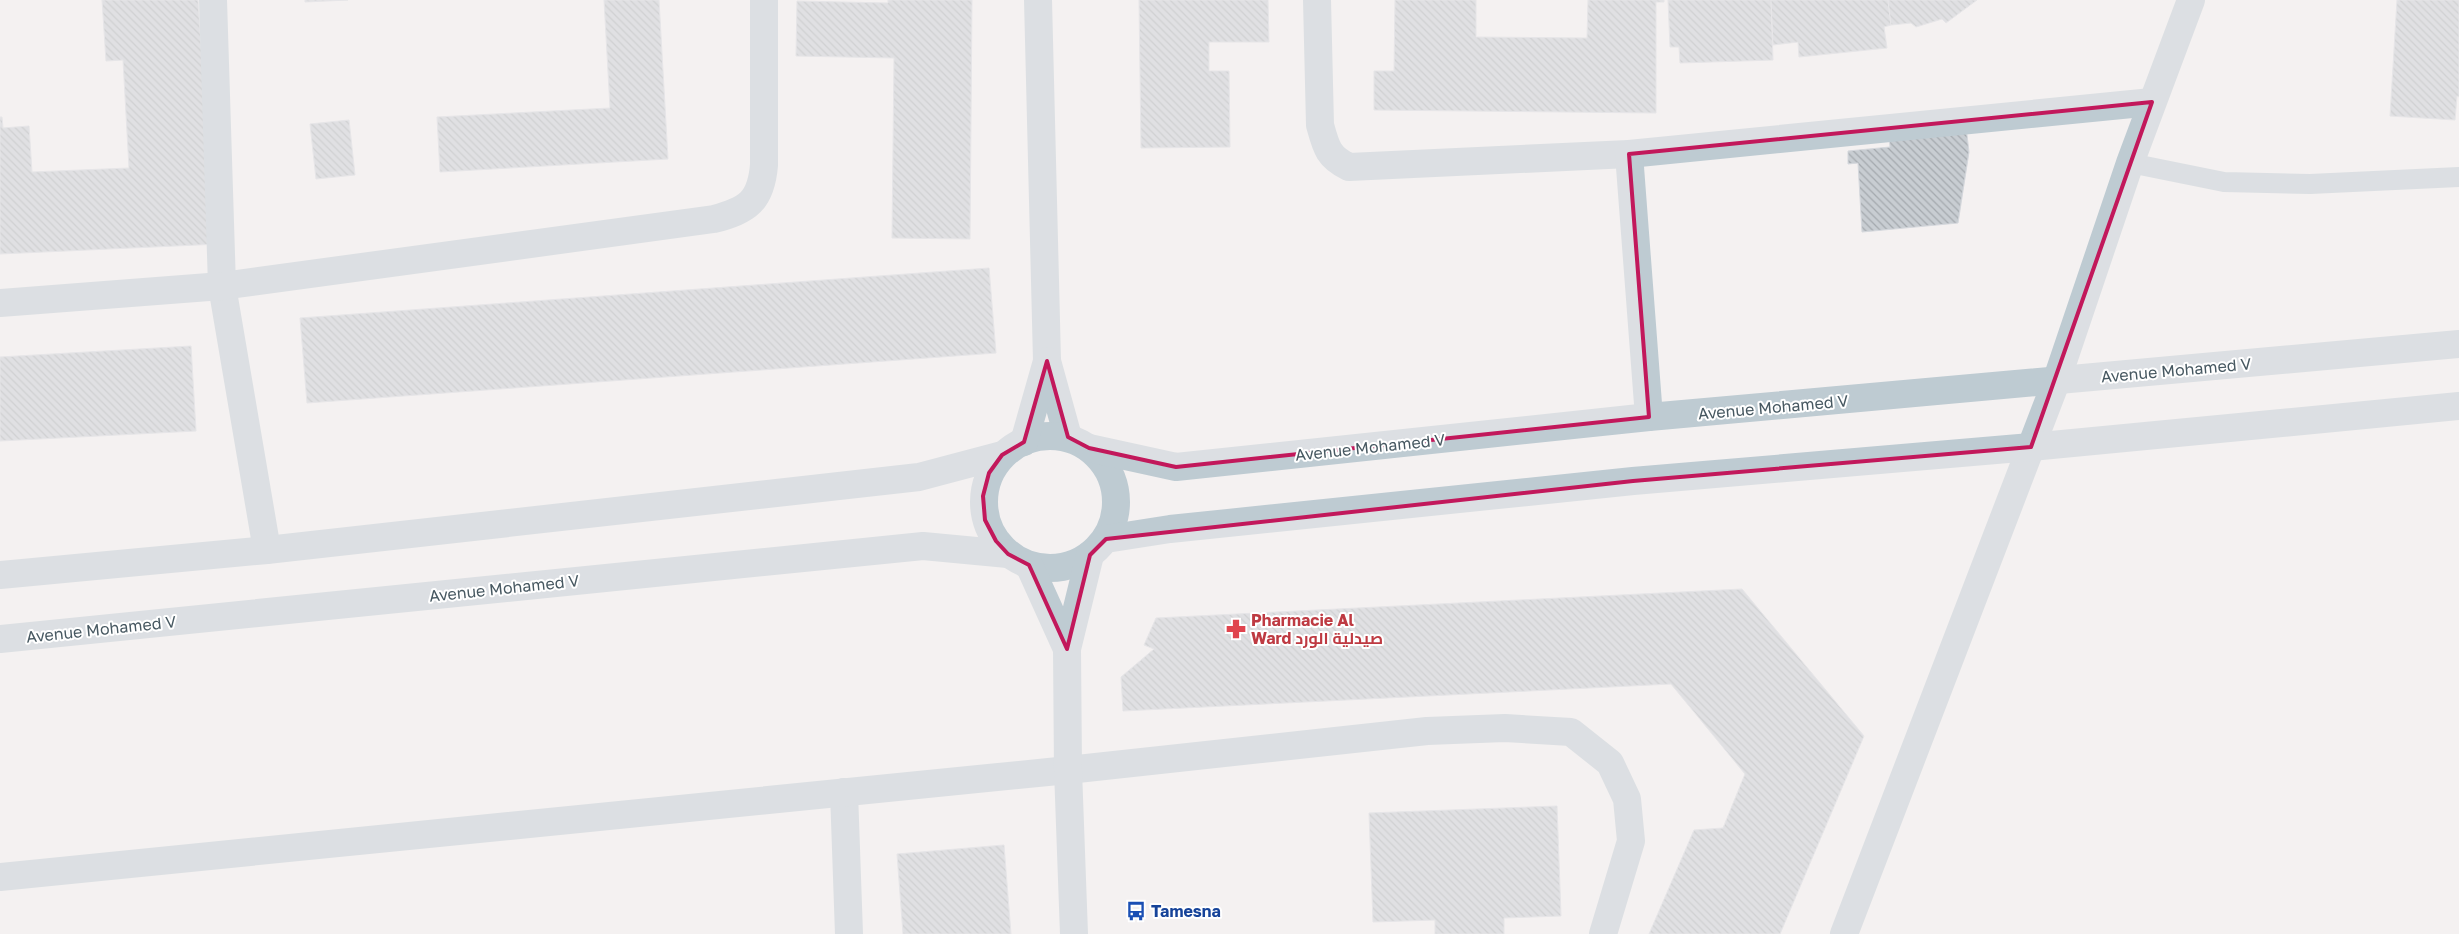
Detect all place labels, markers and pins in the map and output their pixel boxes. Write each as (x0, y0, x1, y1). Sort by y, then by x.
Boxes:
place label: Pharmacie Al Ward صيدلية الورد (1251, 610, 1383, 648)
pharmacy icon: Pharmacie Al Ward صيدلية الورد (1225, 618, 1247, 640)
bus stop icon: Tamesna (1125, 900, 1147, 922)
place label: Tamesna (1151, 901, 1221, 921)

